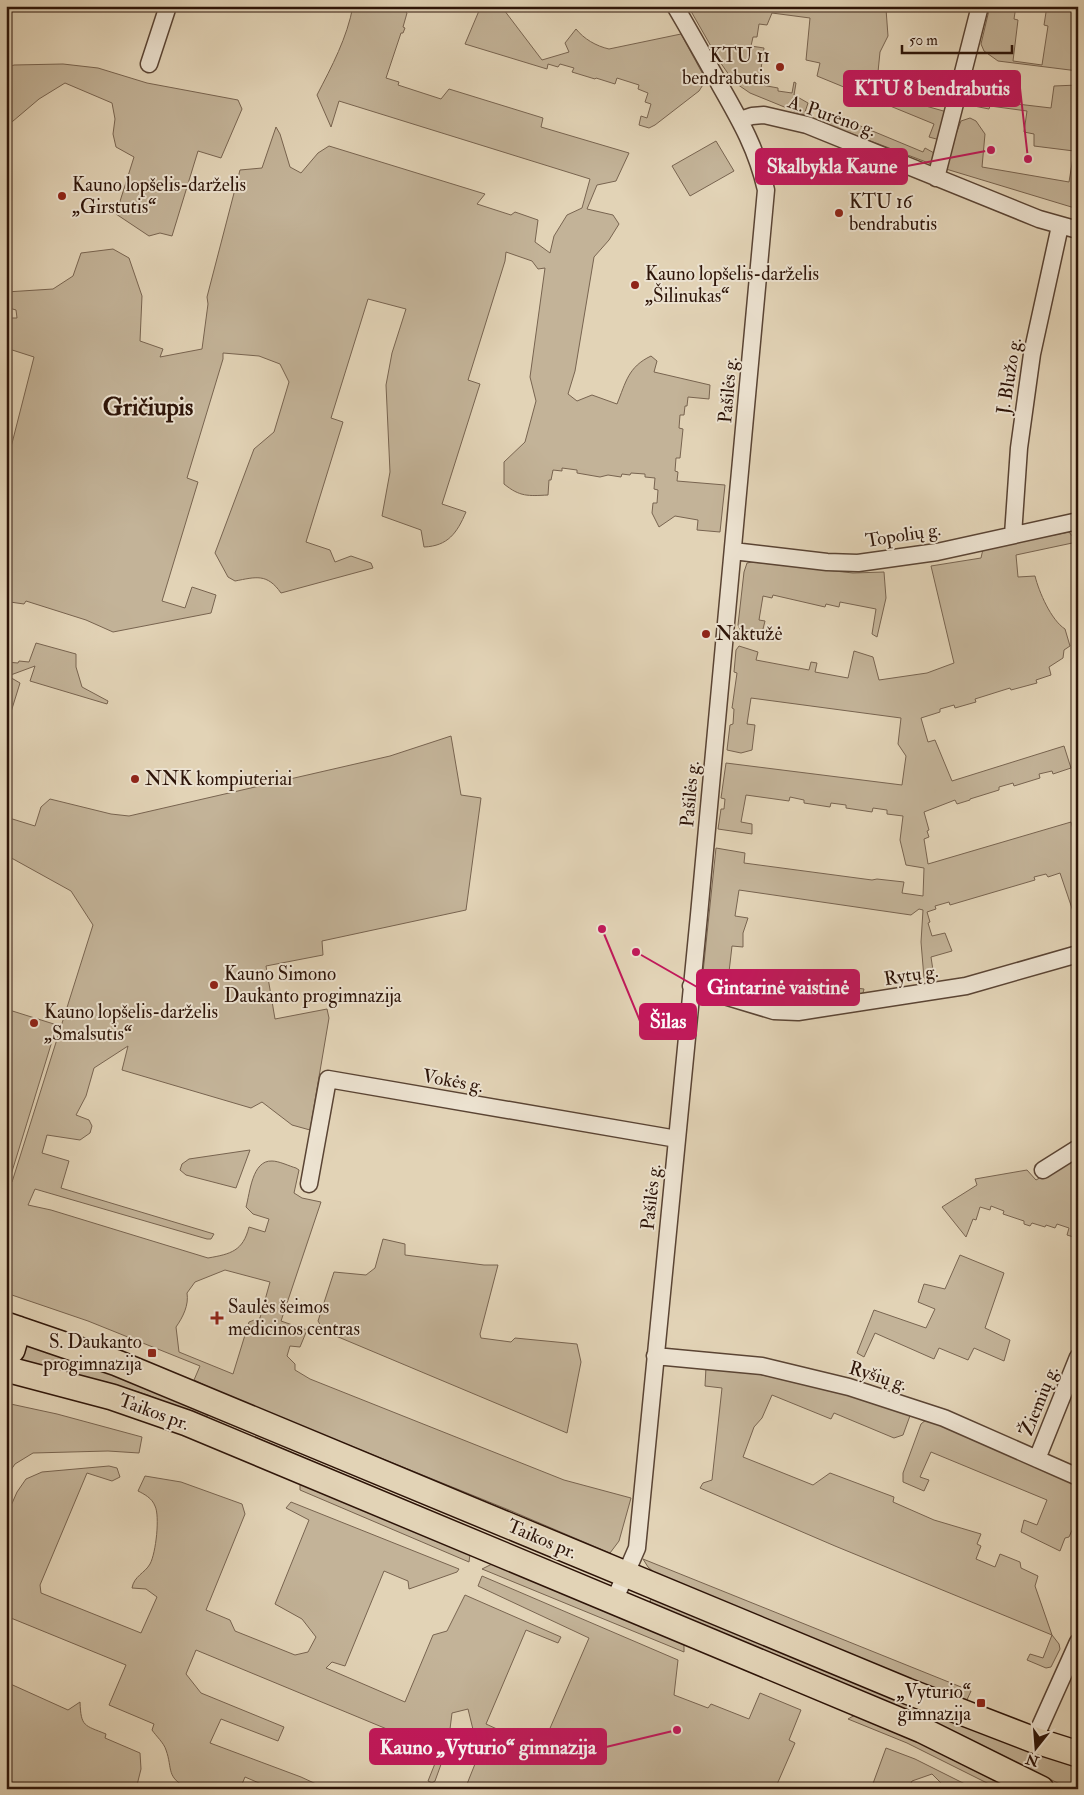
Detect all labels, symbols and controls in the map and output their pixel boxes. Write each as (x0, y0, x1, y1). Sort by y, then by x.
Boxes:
scale bar (902, 22, 1012, 54)
text: 50 m (909, 31, 938, 50)
place label: KTU 11 bendrabutis (682, 44, 770, 90)
marker: KTU 11 bendrabutis (774, 61, 786, 73)
callout: KTU 8 bendrabutis (844, 71, 1020, 106)
text: KTU 8 bendrabutis (854, 76, 1010, 101)
street label: A. Purėno g. (784, 89, 879, 142)
callout: Skalbykla Kaune (756, 149, 907, 184)
text: Skalbykla Kaune (767, 154, 898, 180)
place label: Kauno lopšelis-darželis „Girstutis“ (71, 173, 246, 219)
marker: Kauno lopšelis-darželis „Girstutis“ (56, 190, 68, 202)
place label: KTU 16 bendrabutis (849, 190, 937, 236)
marker: KTU 16 bendrabutis (833, 207, 845, 219)
place label: Kauno lopšelis-darželis „Šilinukas“ (644, 262, 819, 308)
marker: Kauno lopšelis-darželis „Šilinukas“ (629, 279, 641, 291)
street label: J. Blužo g. (991, 336, 1027, 417)
street label: Pašilės g. (713, 356, 743, 424)
district label: Gričiupis (103, 392, 193, 423)
street label: Topolių g. (864, 517, 943, 554)
place label: Naktužė (716, 622, 782, 646)
marker: Naktužė (700, 628, 712, 640)
street label: Pašilės g. (675, 760, 705, 828)
place label: NNK kompiuteriai (145, 767, 292, 792)
marker: NNK kompiuteriai (129, 773, 141, 785)
street label: Rytų g. (882, 959, 940, 991)
place label: Kauno Simono Daukanto progimnazija (224, 962, 402, 1009)
callout: Gintarinė vaistinė (697, 970, 859, 1005)
text: Gintarinė vaistinė (707, 975, 850, 1000)
marker: Kauno Simono Daukanto progimnazija (208, 979, 220, 991)
place label: Kauno lopšelis-darželis „Smalsutis“ (43, 1000, 218, 1046)
callout: Šilas (640, 1004, 696, 1039)
text: Šilas (650, 1008, 686, 1034)
marker: Kauno lopšelis-darželis „Smalsutis“ (28, 1017, 40, 1029)
street label: Vokės g. (421, 1064, 485, 1098)
street label: Pašilės g. (636, 1163, 666, 1231)
place label: Saulės šeimos medicinos centras (228, 1295, 360, 1341)
marker: Saulės šeimos medicinos centras (210, 1311, 224, 1325)
place label: S. Daukanto progimnazija (42, 1330, 142, 1377)
marker: S. Daukanto progimnazija (146, 1347, 158, 1359)
street label: Ryšių g. (846, 1356, 910, 1396)
street label: Žiemių g. (1012, 1362, 1064, 1440)
street label: Taikos pr. (115, 1388, 193, 1437)
street label: Taikos pr. (503, 1514, 580, 1565)
place label: „Vyturio“ gimnazija (895, 1680, 971, 1726)
marker: „Vyturio“ gimnazija (975, 1697, 987, 1709)
north arrow (1012, 1722, 1062, 1772)
callout: Kauno „Vyturio“ gimnazija (370, 1729, 606, 1764)
text: Kauno „Vyturio“ gimnazija (380, 1735, 597, 1761)
text: N (1023, 1750, 1042, 1770)

